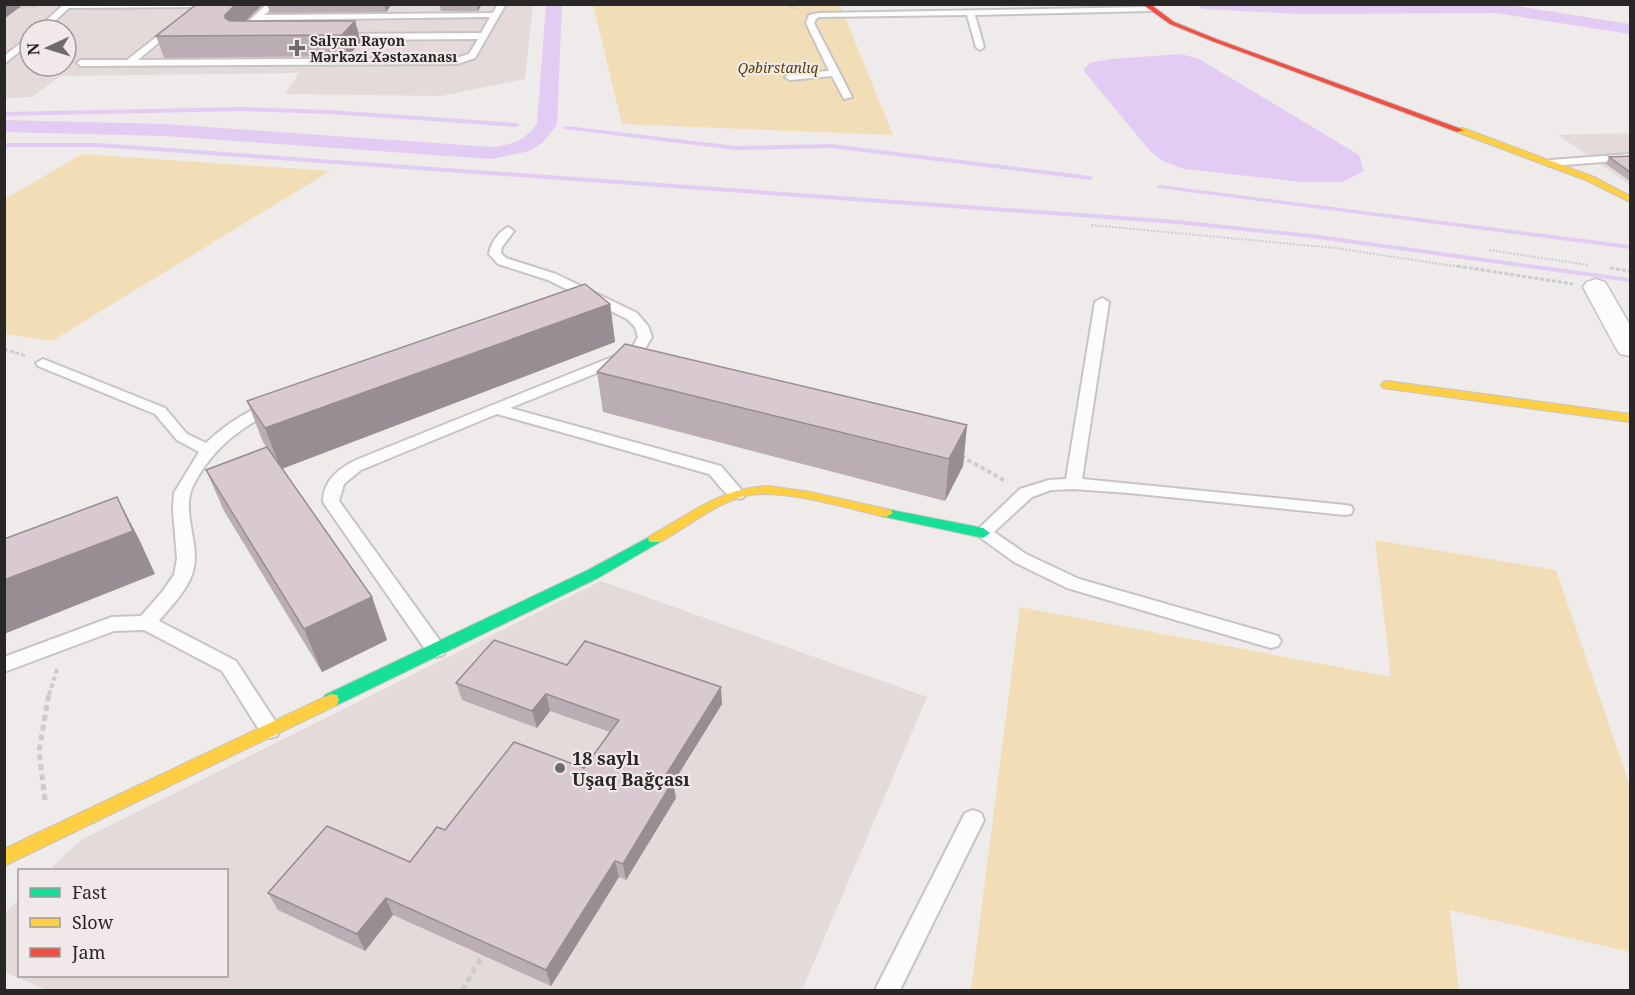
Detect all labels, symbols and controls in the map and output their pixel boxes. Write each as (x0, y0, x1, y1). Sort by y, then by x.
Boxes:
north arrow (18, 18, 78, 78)
place label: Salyan Rayon Mərkəzi Xəstəxanası (310, 31, 457, 66)
marker: Salyan Rayon Mərkəzi Xəstəxanası (288, 39, 306, 57)
text: N (22, 42, 44, 56)
park label: Qəbirstanlıq (738, 58, 818, 77)
place label: 18 saylı Uşaq Bağçası (572, 746, 690, 791)
marker: 18 saylı Uşaq Bağçası (553, 761, 567, 775)
legend (18, 869, 228, 977)
text: Fast (72, 880, 107, 904)
text: Slow (72, 910, 114, 934)
text: Jam (71, 940, 106, 964)

